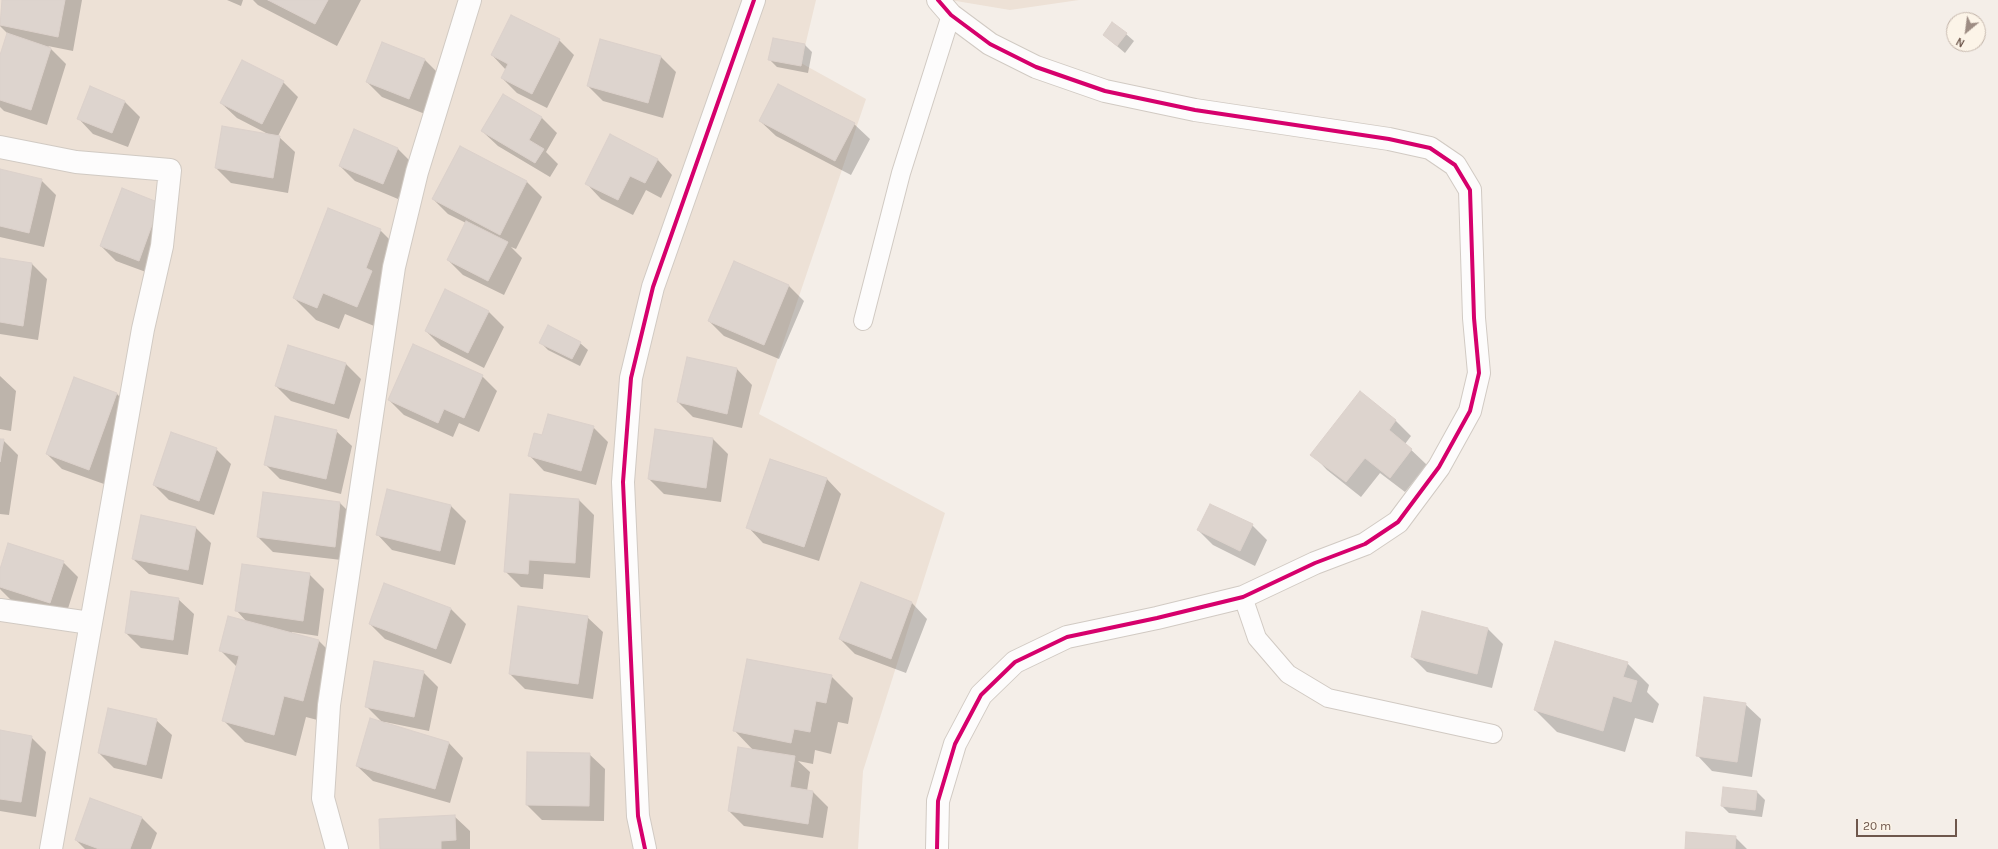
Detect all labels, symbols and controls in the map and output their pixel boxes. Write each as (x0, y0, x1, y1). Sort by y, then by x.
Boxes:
north arrow (1946, 12, 1986, 52)
text: N (1954, 34, 1967, 50)
scale bar (1858, 811, 1959, 837)
text: 20 m (1863, 819, 1891, 833)

